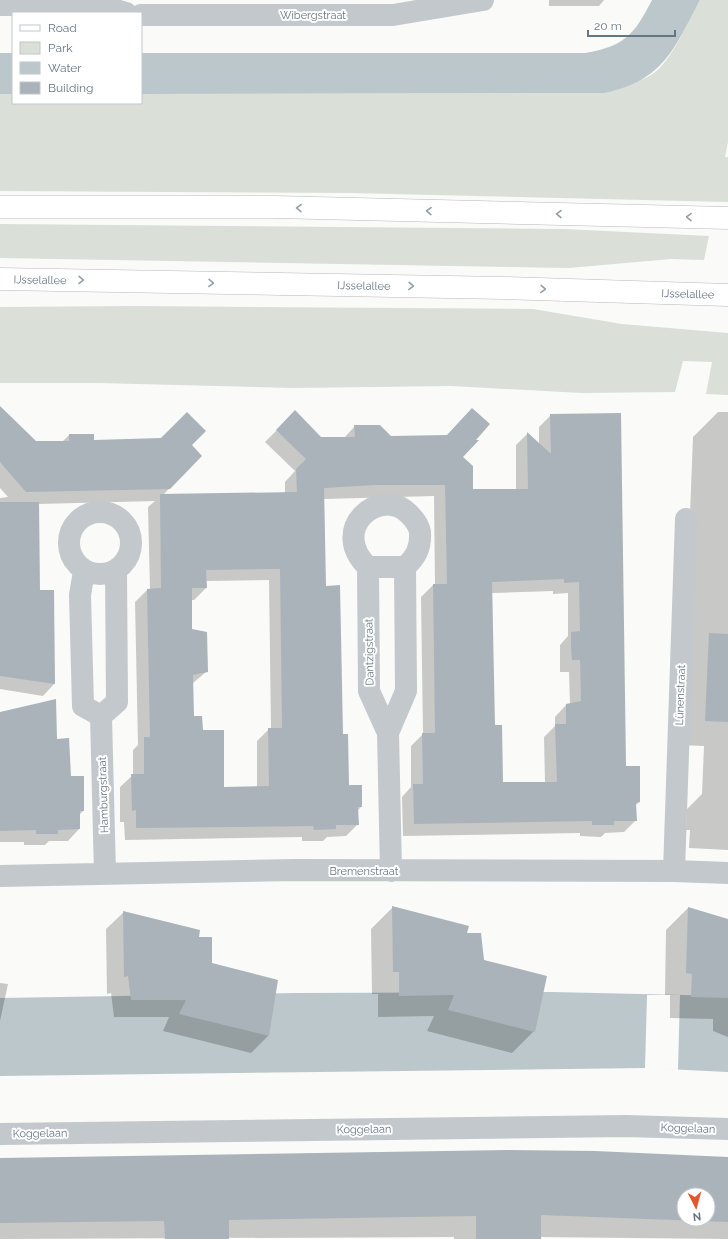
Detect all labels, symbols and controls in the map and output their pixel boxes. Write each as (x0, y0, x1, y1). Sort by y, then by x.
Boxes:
street label: Wibergstraat (280, 9, 346, 22)
legend (12, 12, 142, 104)
scale bar (588, 12, 675, 38)
text: 20 m (594, 19, 622, 33)
text: Road (48, 21, 77, 35)
text: Park (48, 41, 73, 55)
text: Water (48, 61, 82, 75)
text: Building (48, 81, 94, 95)
one-way arrow (296, 203, 302, 212)
one-way arrow (426, 207, 432, 215)
one-way arrow (556, 210, 562, 218)
one-way arrow (686, 213, 692, 222)
street label: IJsselallee (13, 273, 67, 287)
one-way arrow (78, 276, 84, 285)
one-way arrow (208, 279, 214, 287)
street label: IJsselallee (337, 279, 391, 293)
one-way arrow (408, 282, 414, 291)
one-way arrow (540, 285, 546, 293)
street label: IJsselallee (661, 287, 715, 302)
street label: Dantzigstraat (362, 618, 377, 686)
street label: Lünenstraat (673, 664, 688, 726)
street label: Hamburgstraat (96, 756, 111, 833)
street label: Bremenstraat (330, 865, 399, 878)
street label: Koggelaan (660, 1121, 716, 1136)
street label: Koggelaan (337, 1123, 391, 1136)
street label: Koggelaan (13, 1127, 67, 1140)
north arrow (676, 1187, 716, 1227)
text: N (692, 1210, 702, 1223)

